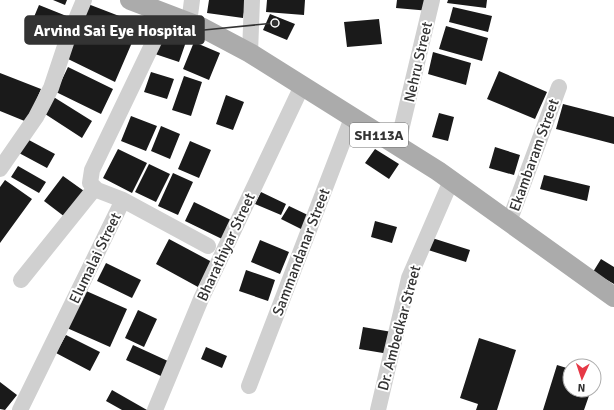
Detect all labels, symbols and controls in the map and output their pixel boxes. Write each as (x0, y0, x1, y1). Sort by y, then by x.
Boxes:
callout: Arvind Sai Eye Hospital (25, 16, 204, 44)
street label: Nehru Street (400, 20, 436, 104)
text: Arvind Sai Eye Hospital (34, 21, 196, 41)
street label: Ekambaram Street (505, 96, 563, 214)
road number: SH113A (350, 123, 408, 147)
street label: Sammandanar Street (268, 186, 334, 318)
street label: Bharathiyar Street (193, 190, 259, 304)
street label: Elumalai Street (65, 210, 125, 306)
street label: Dr. Ambedkar Street (374, 263, 424, 393)
north arrow (562, 358, 602, 398)
text: N (577, 381, 586, 394)

